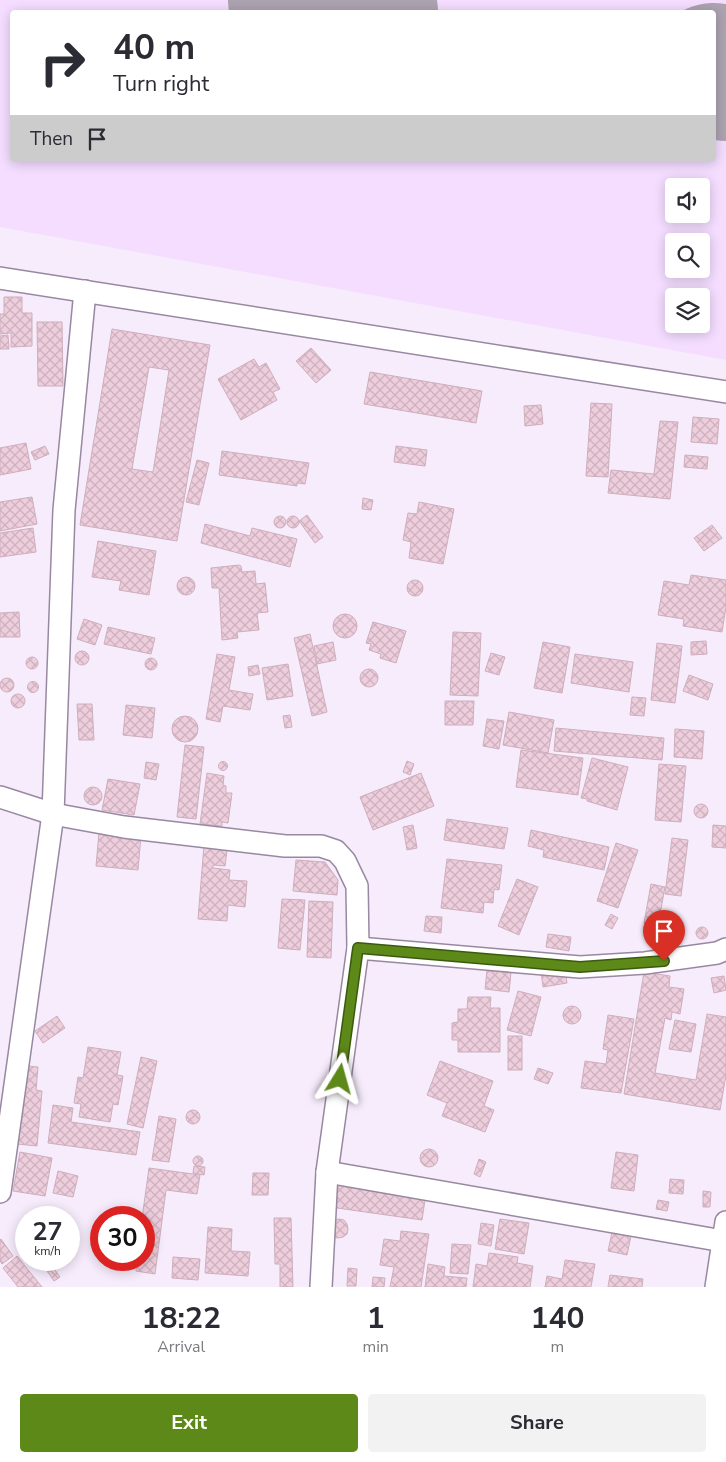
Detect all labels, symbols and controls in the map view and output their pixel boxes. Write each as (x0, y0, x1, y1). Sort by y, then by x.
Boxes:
text: 40 m (113, 24, 195, 71)
icon: right (30, 30, 95, 95)
text: Turn right (113, 69, 209, 99)
icon: arrive (83, 125, 111, 153)
text: Then (30, 126, 73, 152)
map controls (665, 178, 710, 333)
button: sound (665, 178, 710, 223)
button: search (665, 233, 710, 278)
button: layers (665, 288, 710, 333)
pin (643, 910, 685, 961)
icon: arrive (650, 917, 678, 945)
position arrow (313, 1052, 365, 1104)
speed limit sign: 30 (90, 1206, 155, 1271)
text: 27 (32, 1215, 63, 1249)
text: km/h (34, 1243, 61, 1259)
text: 18:22 (142, 1298, 221, 1339)
text: 1 (367, 1298, 385, 1339)
text: 140 (530, 1298, 584, 1339)
text: Arrival (157, 1336, 205, 1358)
text: min (362, 1336, 389, 1358)
text: m (551, 1336, 564, 1358)
button: Exit (20, 1394, 358, 1452)
button: Share (368, 1394, 706, 1452)

